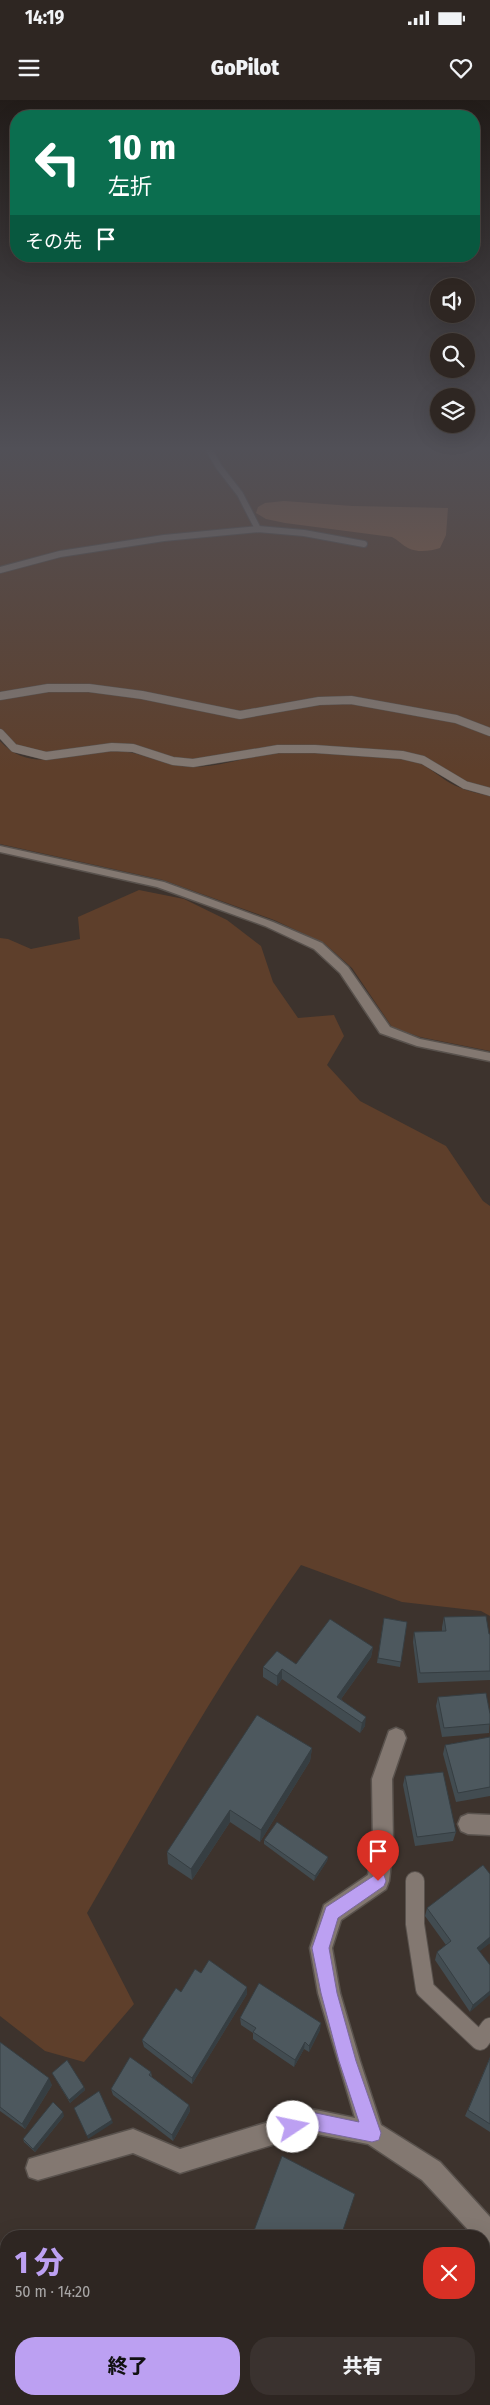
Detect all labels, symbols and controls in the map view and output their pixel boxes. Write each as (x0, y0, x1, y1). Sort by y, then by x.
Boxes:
text: 14:19 (25, 6, 64, 29)
icon: menu (15, 54, 43, 82)
text: GoPilot (211, 54, 279, 81)
icon: heart (447, 54, 475, 82)
text: 10 m (108, 126, 176, 168)
icon: left (25, 130, 90, 195)
text: 左折 (108, 173, 152, 200)
icon: arrive (92, 225, 120, 253)
text: その先 (25, 230, 82, 253)
map controls (430, 278, 475, 433)
button: sound (430, 278, 475, 323)
button: search (430, 333, 475, 378)
button: layers (430, 388, 475, 433)
pin (357, 1830, 399, 1881)
icon: arrive (364, 1837, 392, 1865)
position arrow (266, 2100, 318, 2152)
text: 1 分 (15, 2245, 64, 2281)
button: close (423, 2247, 475, 2299)
text: 50 m · 14:20 (15, 2282, 90, 2301)
button: 終了 (15, 2337, 240, 2395)
button: 共有 (250, 2337, 475, 2395)

